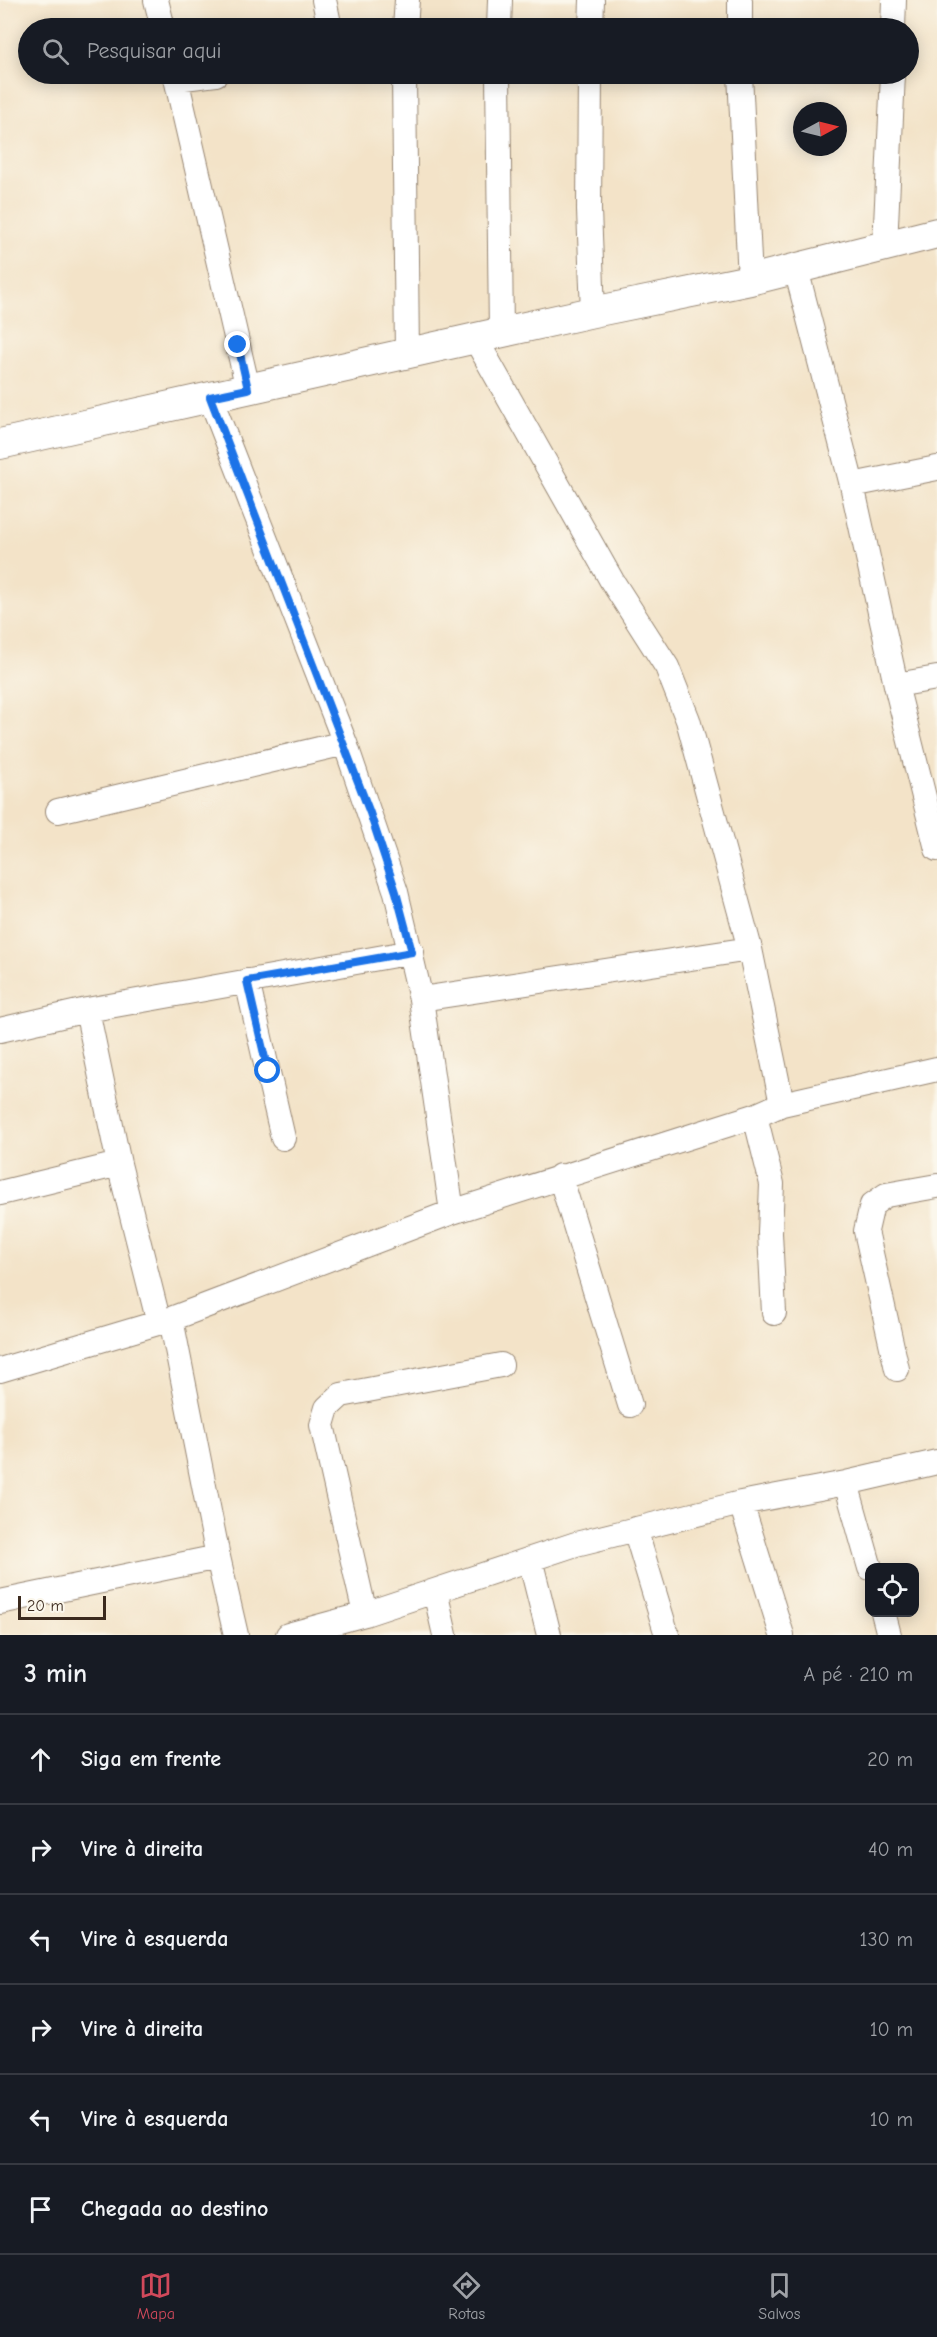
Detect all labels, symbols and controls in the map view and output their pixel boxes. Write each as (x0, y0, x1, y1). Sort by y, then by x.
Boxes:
search box (18, 18, 919, 84)
icon: search (39, 35, 72, 68)
text: Pesquisar aqui (87, 38, 222, 64)
north arrow (793, 102, 847, 156)
route end (224, 331, 250, 357)
route start (254, 1057, 280, 1083)
map controls (865, 1563, 919, 1617)
button: locate (865, 1563, 919, 1617)
scale bar (18, 1593, 106, 1620)
text: 20 m (27, 1597, 64, 1615)
text: 3 min (24, 1659, 87, 1689)
text: A pé · 210 m (803, 1663, 913, 1686)
icon: ahead (24, 1743, 57, 1776)
text: Siga em frente (81, 1746, 221, 1772)
text: 20 m (867, 1748, 913, 1771)
icon: right (24, 1833, 57, 1866)
text: Vire à direita (81, 1836, 203, 1862)
text: 40 m (868, 1838, 913, 1861)
icon: left (24, 1923, 57, 1956)
text: Vire à esquerda (81, 1926, 229, 1952)
text: 130 m (860, 1928, 913, 1951)
icon: right (24, 2013, 57, 2046)
text: Vire à direita (81, 2016, 203, 2042)
text: 10 m (870, 2018, 913, 2041)
icon: left (24, 2103, 57, 2136)
text: Vire à esquerda (81, 2106, 229, 2132)
text: 10 m (870, 2108, 913, 2131)
icon: arrive (24, 2193, 57, 2226)
text: Chegada ao destino (81, 2196, 268, 2222)
tab: Mapa (137, 2269, 175, 2323)
tab: Rotas (448, 2269, 485, 2323)
tab: Salvos (758, 2269, 800, 2323)

